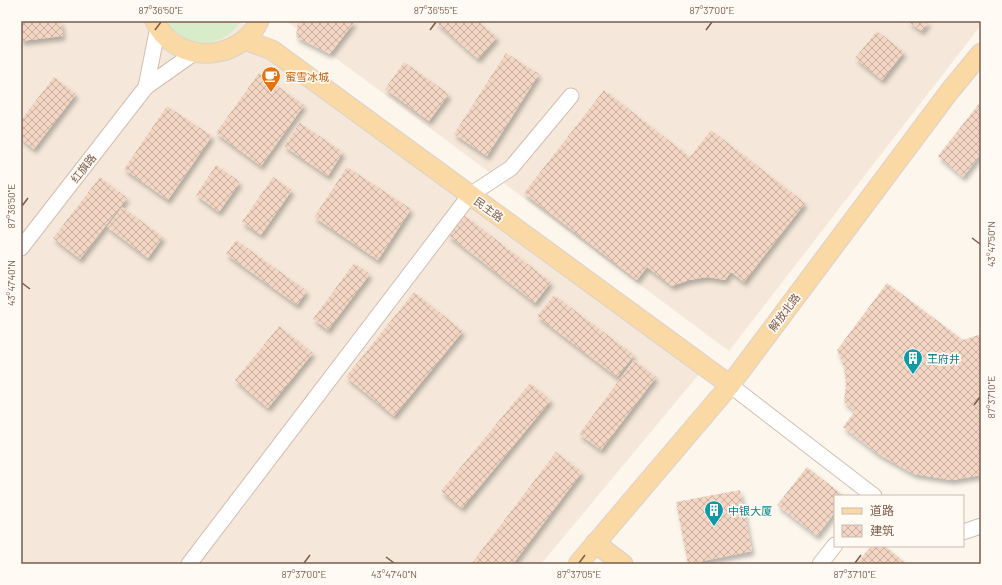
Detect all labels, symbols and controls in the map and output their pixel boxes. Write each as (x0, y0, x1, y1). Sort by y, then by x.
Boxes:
text: 87°36'50"E (139, 4, 183, 16)
text: 87°36'55"E (414, 4, 458, 16)
text: 87°37'00"E (690, 4, 734, 16)
cafe icon: 蜜雪冰城 (260, 65, 282, 93)
place label: 蜜雪冰城 (285, 70, 329, 83)
street label: 红旗路 (68, 151, 98, 185)
text: 87°36'50"E (5, 184, 17, 228)
street label: 民主路 (472, 194, 506, 224)
text: 43°47'50"N (985, 221, 997, 267)
text: 43°47'40"N (5, 260, 17, 306)
street label: 解放北路 (766, 291, 802, 333)
building icon: 王府井 (902, 347, 924, 375)
place label: 王府井 (927, 352, 960, 365)
text: 87°37'10"E (985, 376, 997, 418)
legend (834, 495, 964, 547)
building icon: 中银大厦 (703, 499, 725, 527)
text: 道路 (870, 503, 894, 517)
place label: 中银大厦 (728, 504, 772, 517)
text: 建筑 (870, 523, 894, 537)
text: 87°37'00"E (282, 568, 326, 580)
text: 43°47'40"N (371, 568, 417, 580)
text: 87°37'05"E (557, 568, 601, 580)
text: 87°37'10"E (834, 568, 876, 580)

